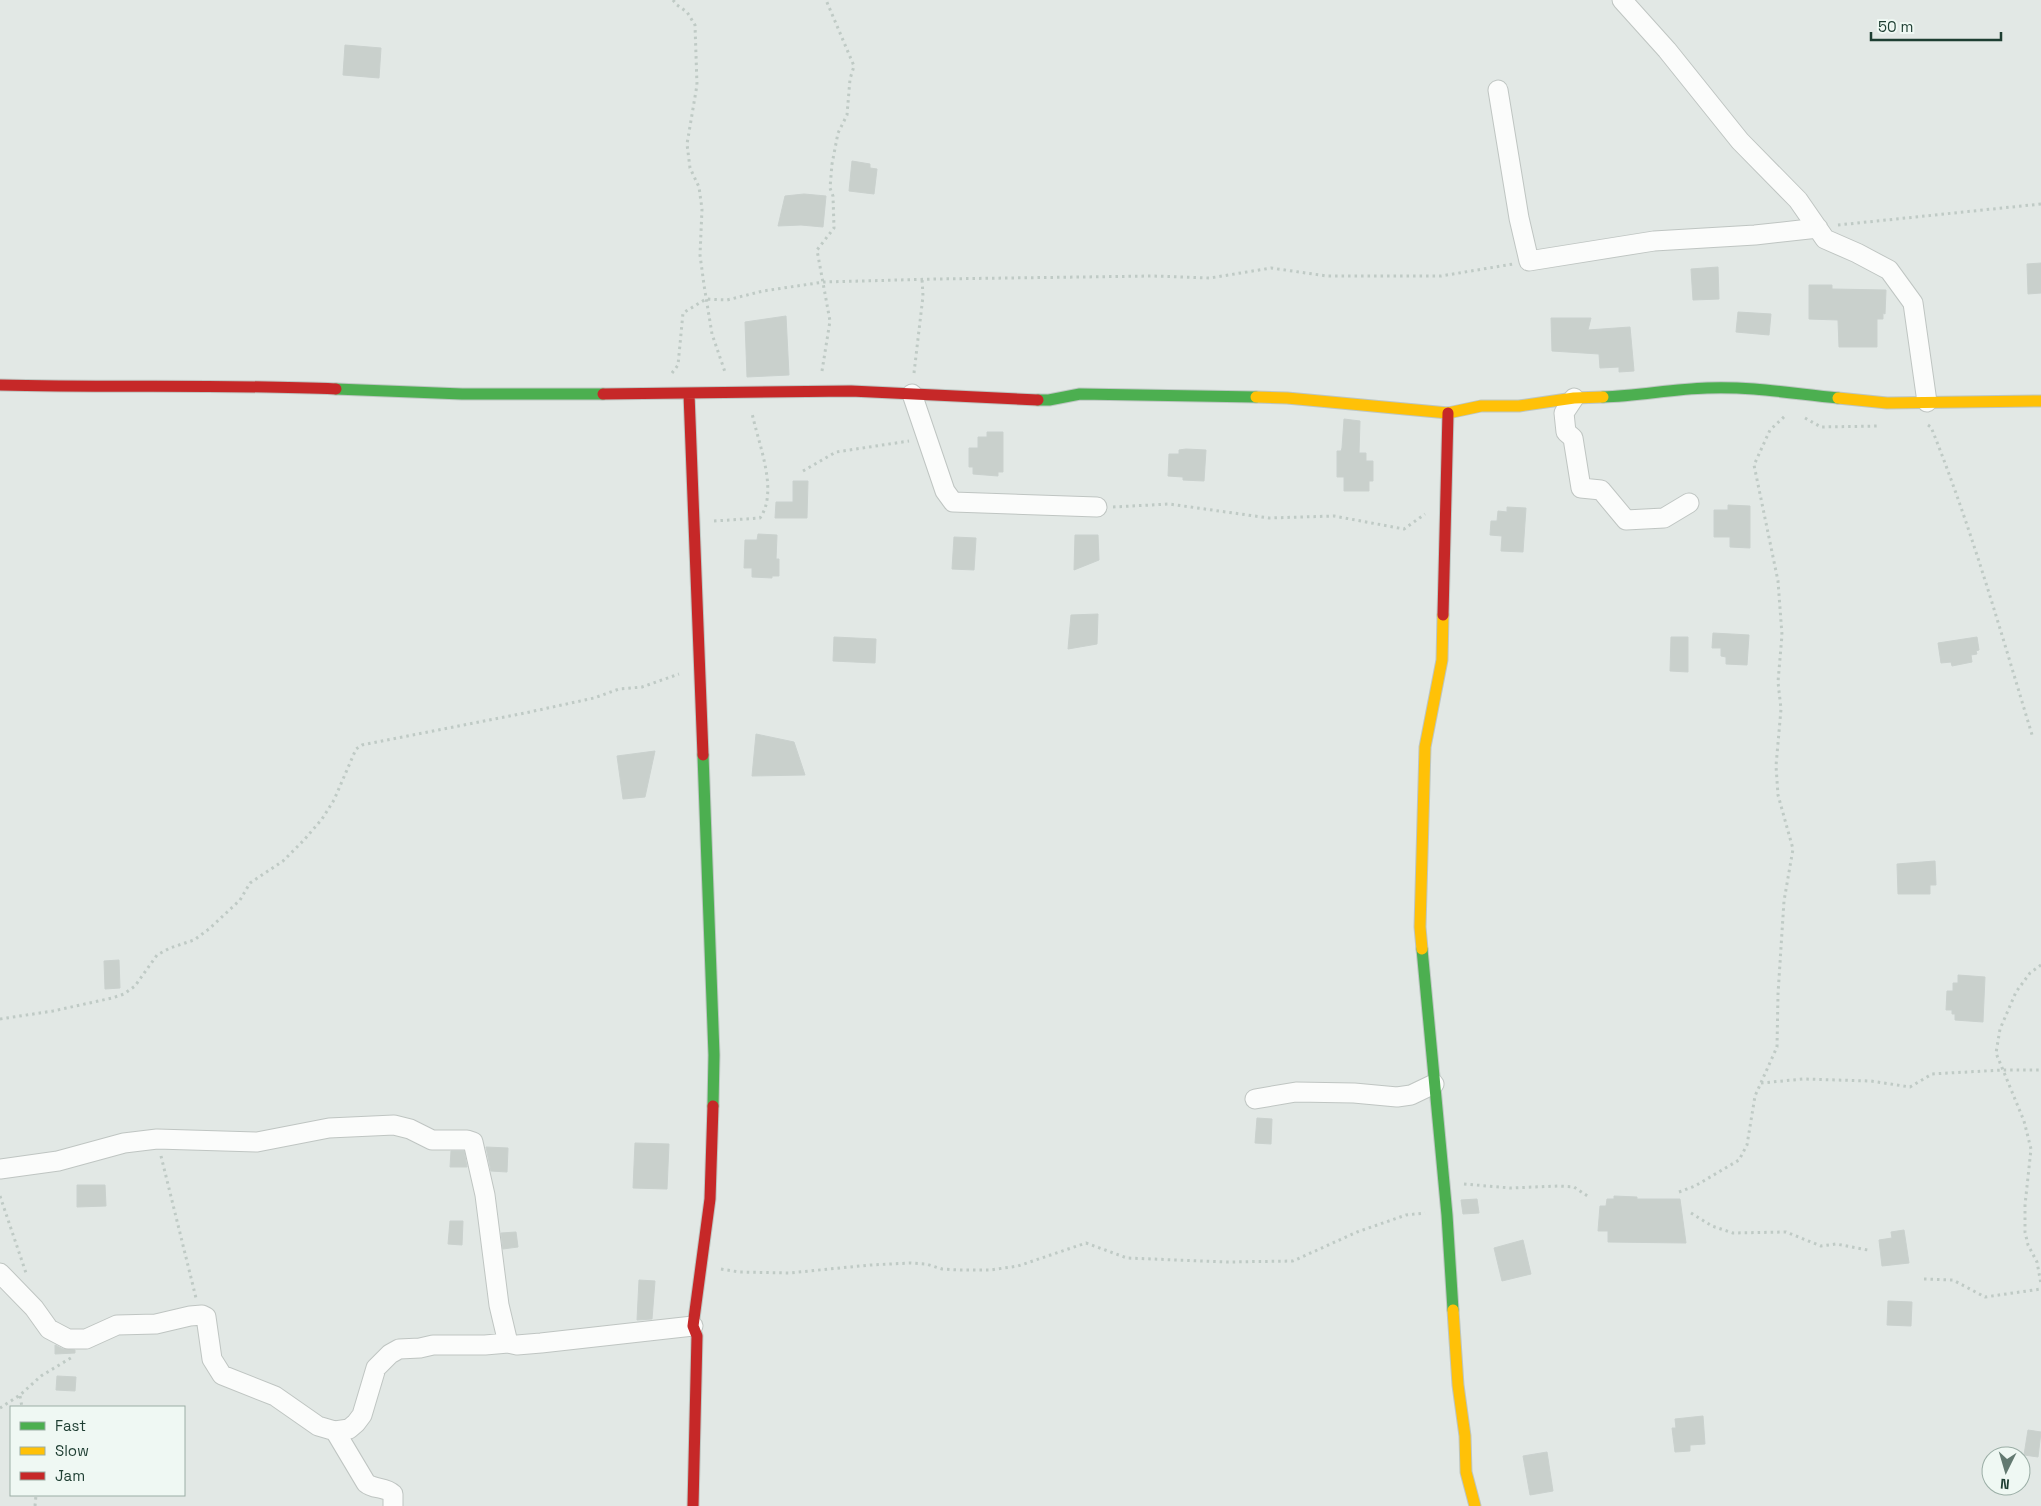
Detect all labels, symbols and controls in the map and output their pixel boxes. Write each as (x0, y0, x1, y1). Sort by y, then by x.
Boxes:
scale bar (1871, 10, 2001, 42)
text: 50 m (1878, 17, 1913, 36)
legend (10, 1406, 185, 1496)
text: Fast (55, 1416, 86, 1435)
text: Slow (55, 1441, 89, 1460)
north arrow (1981, 1446, 2031, 1496)
text: Jam (55, 1466, 85, 1485)
text: N (1999, 1475, 2010, 1493)

